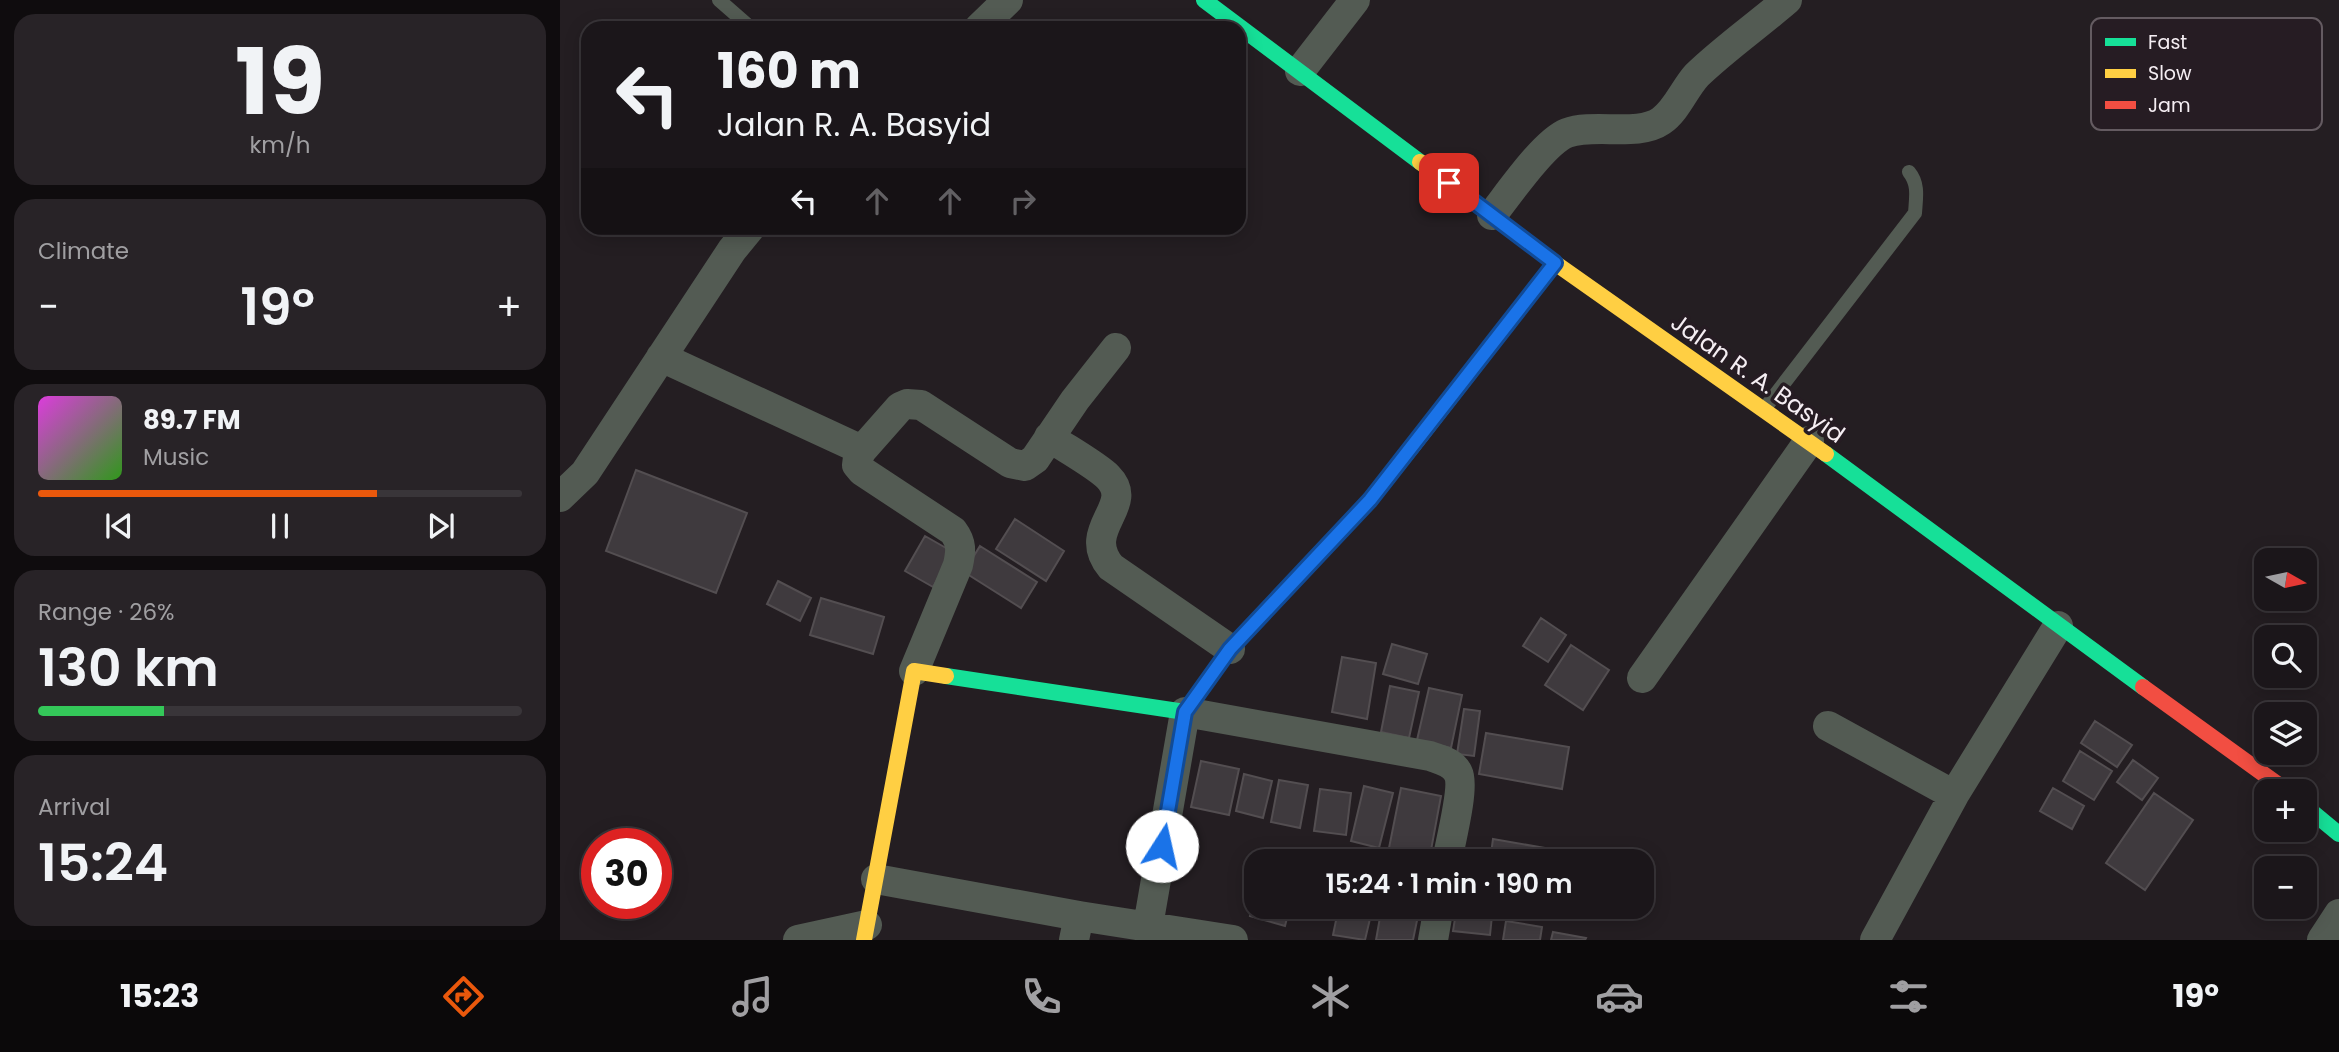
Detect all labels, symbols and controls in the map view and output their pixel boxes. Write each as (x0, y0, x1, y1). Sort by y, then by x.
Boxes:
text: 19 (235, 18, 325, 146)
legend (2091, 18, 2322, 130)
text: Fast (2148, 29, 2187, 56)
text: 160 m (717, 37, 861, 105)
icon: left (602, 49, 693, 140)
text: Slow (2148, 60, 2192, 87)
text: Jam (2148, 92, 2190, 119)
text: Jalan R. A. Basyid (717, 102, 991, 147)
text: km/h (249, 129, 311, 161)
pin (1419, 153, 1479, 213)
icon: arrive (1430, 164, 1468, 202)
icon: left (785, 182, 823, 220)
icon: ahead (858, 182, 896, 220)
icon: ahead (931, 182, 969, 220)
icon: right (1004, 182, 1042, 220)
text: Climate (38, 235, 129, 267)
text: 19° (240, 270, 315, 343)
text: − (38, 280, 59, 333)
text: + (496, 280, 522, 333)
street label: Jalan R. A. Basyid (1664, 306, 1852, 450)
text: 89.7 FM (143, 402, 241, 438)
text: Music (143, 441, 209, 473)
icon: previous (100, 507, 138, 545)
icon: pause (261, 507, 299, 545)
icon: next (422, 507, 460, 545)
north arrow (2254, 548, 2317, 611)
map controls (2254, 548, 2317, 919)
text: Range · 26% (38, 596, 175, 628)
button: search (2254, 625, 2317, 688)
text: 130 km (38, 631, 219, 704)
button: layers (2254, 702, 2317, 765)
button: + (2254, 779, 2317, 842)
text: Arrival (38, 791, 110, 823)
position arrow (1125, 809, 1199, 883)
text: 15:24 (38, 826, 168, 899)
speed limit sign: 30 (581, 828, 672, 919)
button: − (2254, 856, 2317, 919)
text: 15:24 · 1 min · 190 m (1325, 866, 1573, 902)
icon: directions (439, 972, 488, 1021)
icon: music (728, 972, 777, 1021)
icon: phone (1017, 972, 1066, 1021)
icon: climate (1306, 972, 1355, 1021)
icon: car (1595, 972, 1644, 1021)
icon: filters (1884, 972, 1933, 1021)
text: 15:23 (120, 973, 199, 1018)
text: 19° (2173, 973, 2219, 1018)

